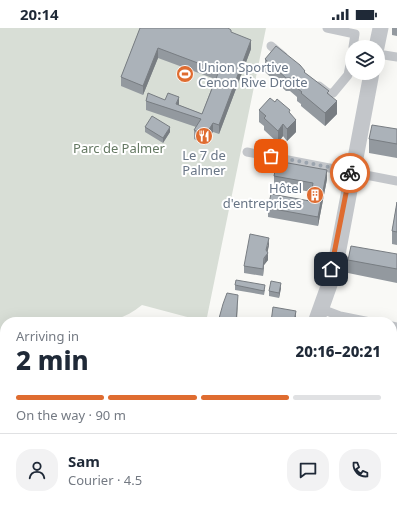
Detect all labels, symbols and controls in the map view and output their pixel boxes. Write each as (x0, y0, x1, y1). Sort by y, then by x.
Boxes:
text: 20:14 (20, 4, 59, 24)
map controls (345, 40, 385, 80)
button: layers (345, 40, 385, 80)
place label: Union Sportive Cenon Rive Droite (198, 58, 307, 91)
sports icon: Union Sportive Cenon Rive Droite (175, 64, 195, 84)
restaurant icon: Le 7 de Palmer (194, 126, 214, 146)
park label: Parc de Palmer (73, 139, 166, 157)
pin (254, 139, 288, 173)
icon: bag (260, 145, 282, 167)
place label: Le 7 de Palmer (182, 146, 226, 179)
courier (330, 153, 370, 193)
icon: bike (339, 162, 361, 184)
place label: Hôtel d'entreprises (223, 179, 302, 212)
building icon: Hôtel d'entreprises (305, 185, 325, 205)
pin (314, 252, 348, 286)
icon: home (320, 258, 342, 280)
text: Arriving in (16, 327, 79, 345)
text: 20:16–20:21 (296, 341, 381, 361)
text: 2 min (16, 342, 89, 378)
text: On the way · 90 m (16, 406, 126, 424)
button: person (16, 449, 58, 491)
button: chat (287, 449, 329, 491)
button: phone (339, 449, 381, 491)
text: Sam (68, 451, 100, 471)
text: Courier · 4.5 (68, 471, 142, 489)

